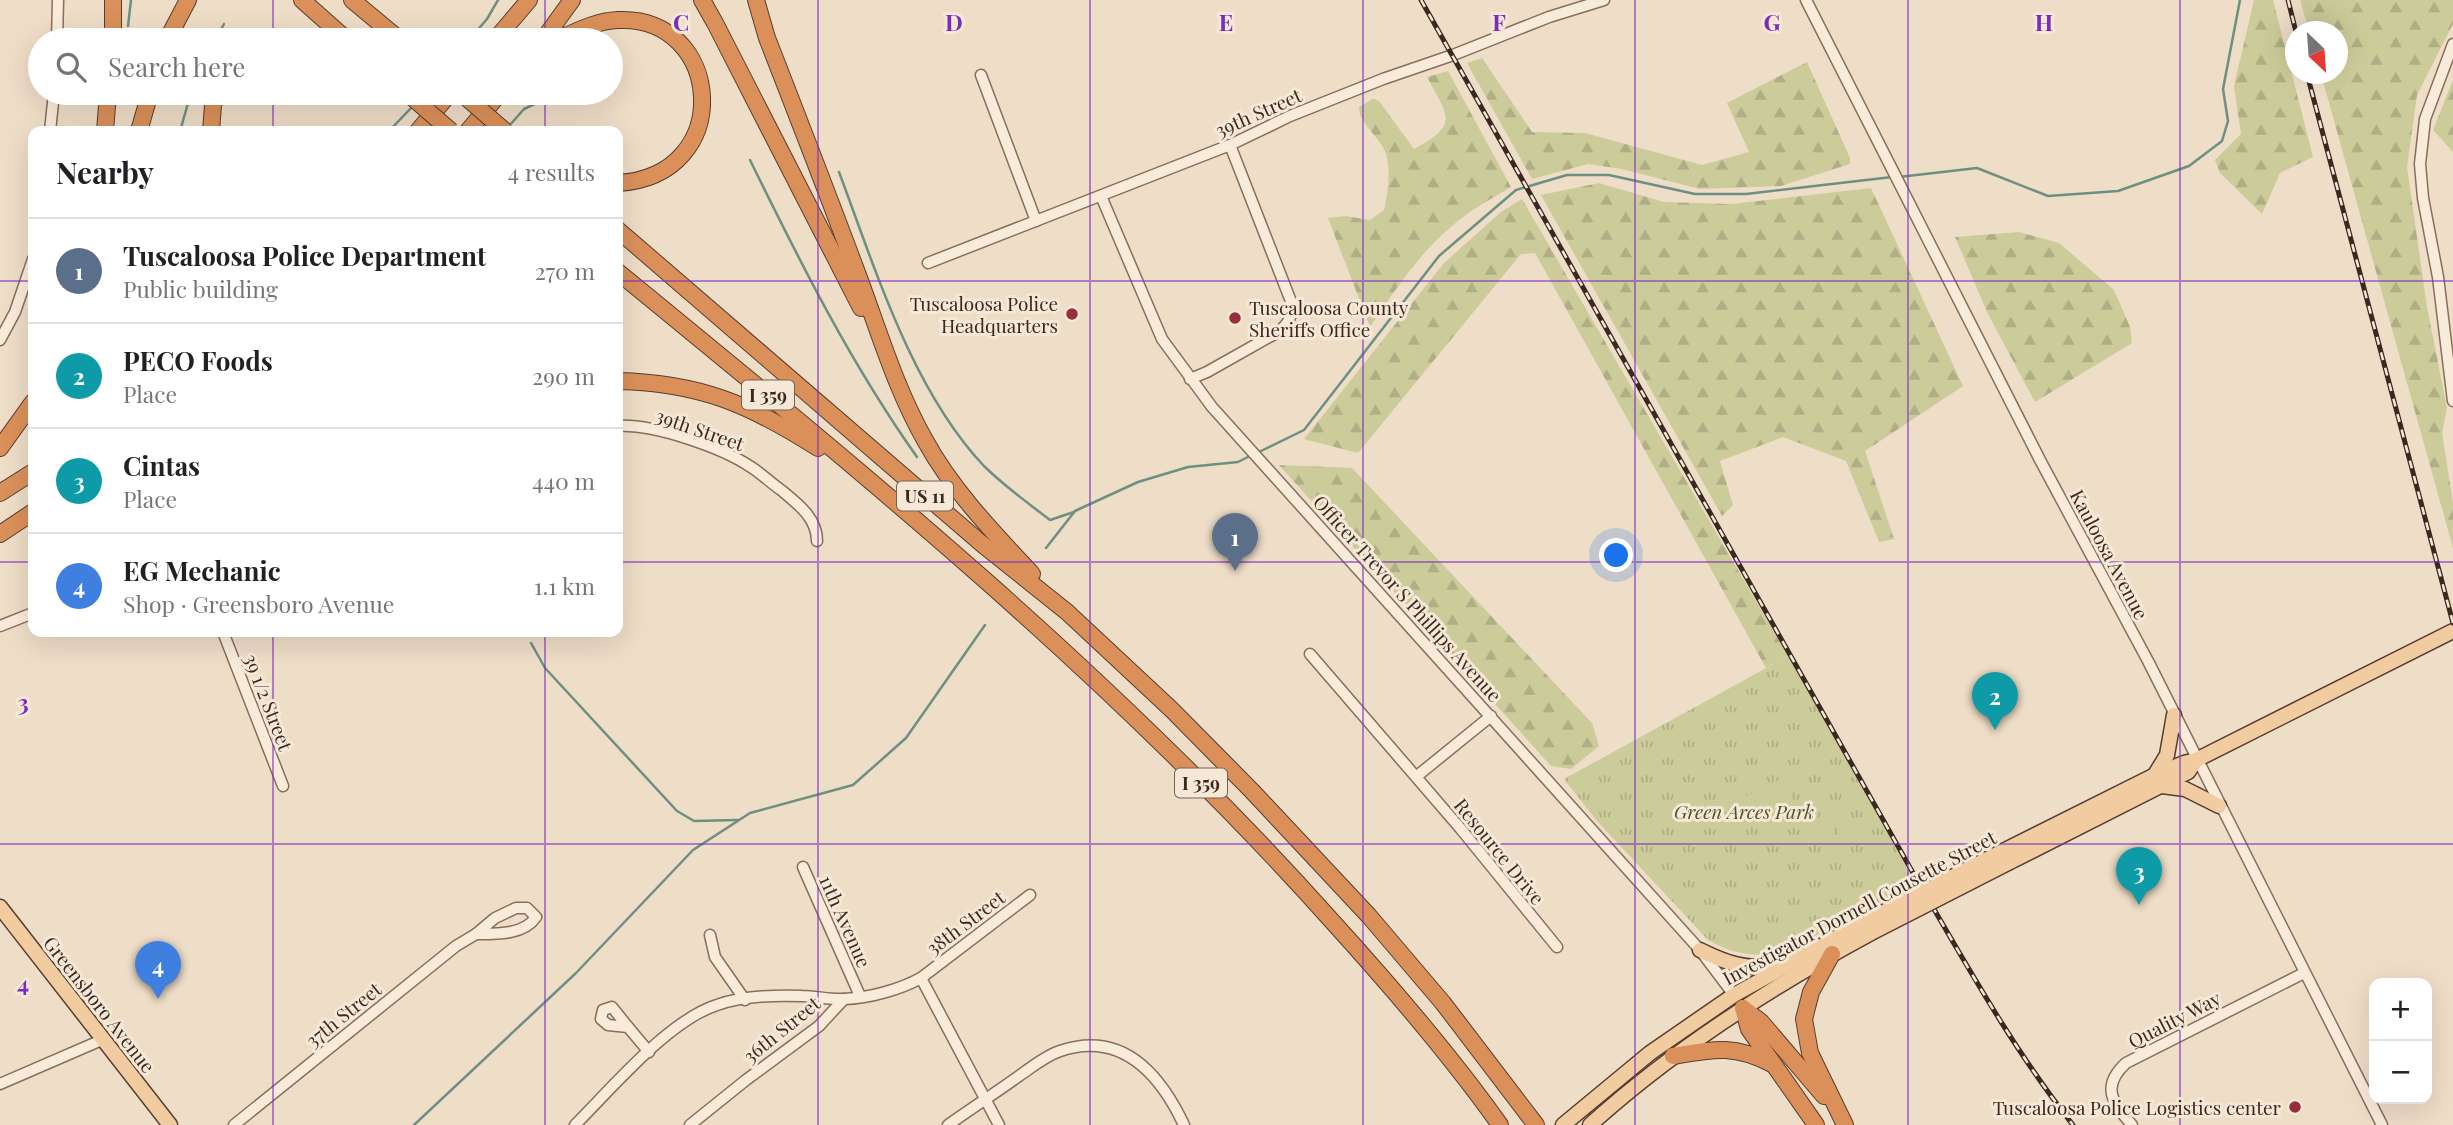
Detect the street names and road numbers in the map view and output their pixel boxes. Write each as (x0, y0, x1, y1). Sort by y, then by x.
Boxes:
street label: 39th Street (1211, 81, 1306, 143)
road number: I 359 (742, 380, 794, 410)
street label: 39th Street (652, 402, 748, 456)
road number: US 11 (897, 482, 953, 510)
street label: Kauloosa Avenue (2065, 485, 2155, 623)
street label: Officer Trevor S Phillips Avenue (1308, 489, 1508, 707)
street label: 39 1/2 Street (239, 650, 299, 754)
road number: I 359 (1175, 768, 1227, 798)
street label: Resource Drive (1449, 792, 1551, 910)
street label: Investigator Dornell Cousette Street (1718, 824, 2001, 990)
street label: 11th Avenue (814, 871, 878, 971)
street label: 38th Street (920, 884, 1010, 960)
street label: Greensboro Avenue (38, 930, 162, 1078)
street label: 37th Street (300, 975, 386, 1052)
street label: Quality Way (2123, 984, 2225, 1053)
street label: 36th Street (737, 990, 825, 1068)

